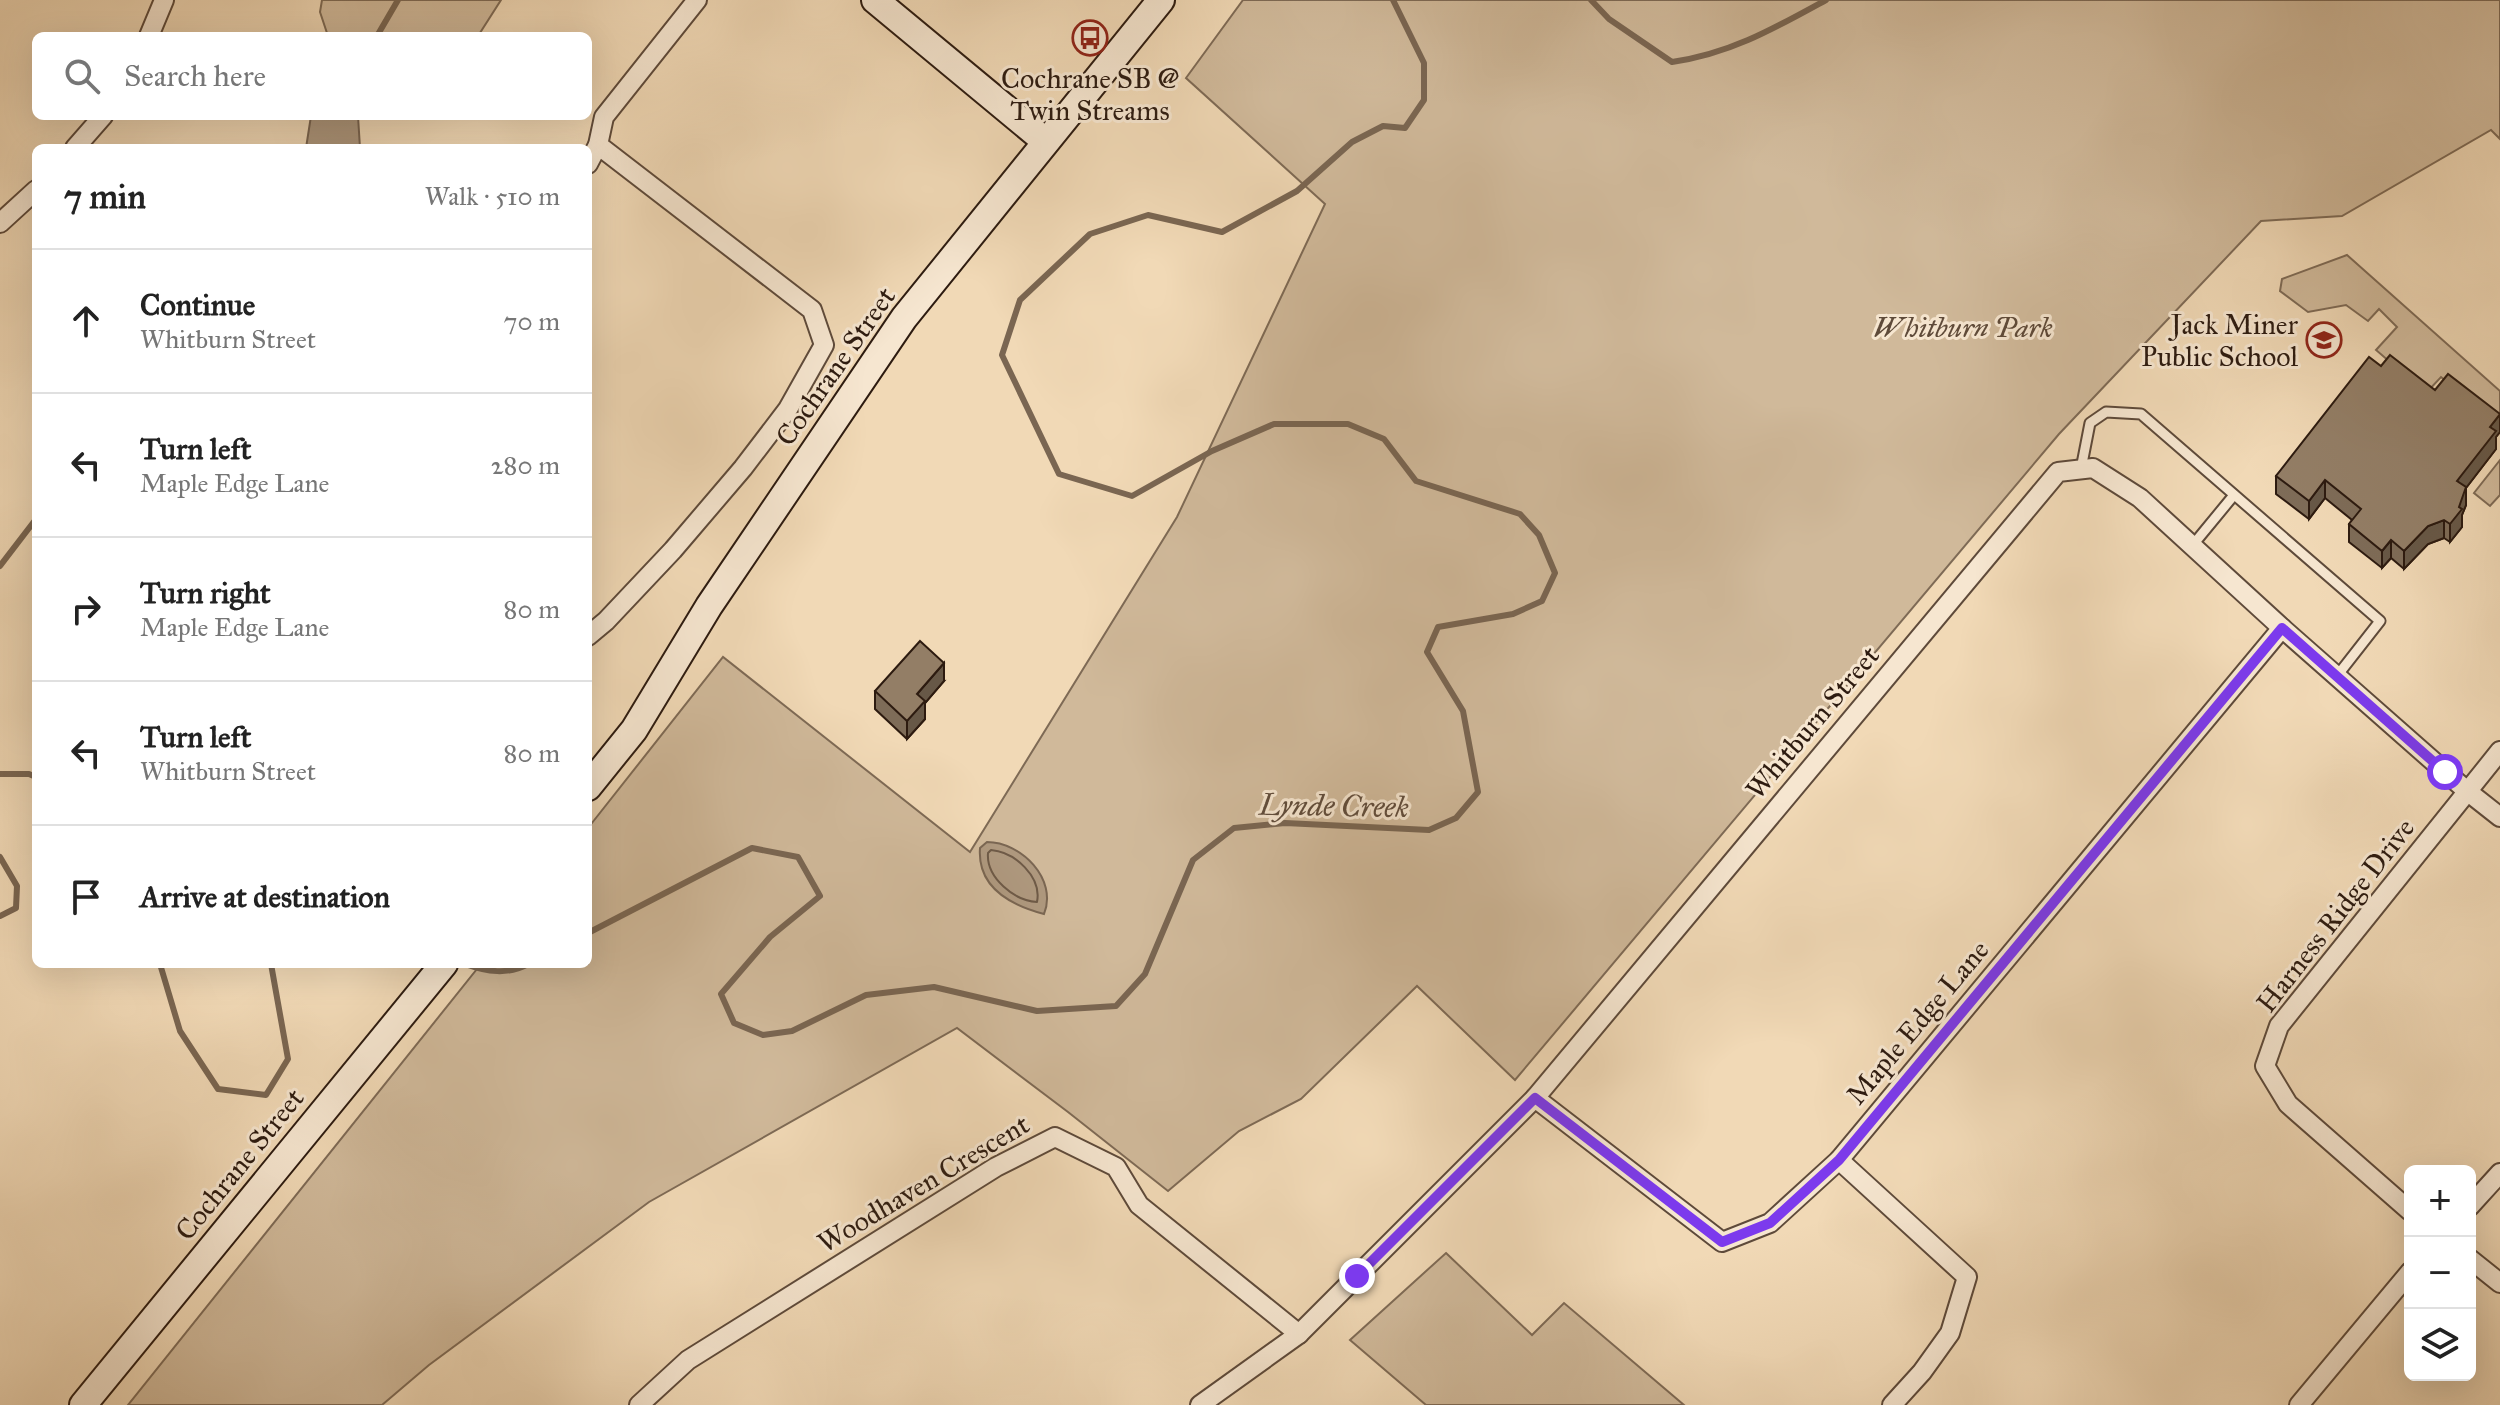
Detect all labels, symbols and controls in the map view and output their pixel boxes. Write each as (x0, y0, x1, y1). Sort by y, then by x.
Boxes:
bus stop icon: Cochrane SB @ Twin Streams (1071, 19, 1109, 57)
search box (32, 32, 592, 120)
icon: search (60, 54, 104, 98)
text: Search here (124, 58, 266, 94)
place label: Cochrane SB @ Twin Streams (1001, 61, 1179, 128)
text: 7 min (64, 176, 146, 217)
text: Walk · 510 m (425, 180, 560, 212)
street label: Cochrane Street (768, 280, 903, 452)
text: Continue (140, 287, 255, 323)
icon: ahead (64, 299, 108, 343)
text: 70 m (504, 305, 560, 337)
place label: Jack Miner Public School (2141, 307, 2298, 374)
park label: Whitburn Park (1873, 310, 2053, 345)
school or university icon: Jack Miner Public School (2305, 321, 2343, 359)
text: Whitburn Street (140, 323, 316, 355)
text: Turn left (140, 431, 251, 467)
icon: left (64, 443, 108, 487)
text: 280 m (491, 449, 560, 481)
text: Maple Edge Lane (140, 467, 329, 499)
text: Turn right (140, 575, 271, 611)
icon: right (64, 587, 108, 631)
text: 80 m (504, 593, 560, 625)
text: Maple Edge Lane (140, 611, 329, 643)
street label: Whitburn Street (1738, 638, 1887, 806)
text: Turn left (140, 719, 251, 755)
icon: left (64, 731, 108, 775)
text: 80 m (504, 737, 560, 769)
route start (2427, 754, 2463, 790)
text: Whitburn Street (140, 755, 316, 787)
water label: Lynde Creek (1257, 787, 1409, 825)
street label: Harness Ridge Drive (2249, 811, 2422, 1019)
icon: arrive (64, 875, 108, 919)
text: Arrive at destination (140, 879, 390, 915)
street label: Maple Edge Lane (1838, 933, 1996, 1112)
street label: Cochrane Street (167, 1081, 311, 1247)
street label: Woodhaven Crescent (811, 1106, 1036, 1260)
map controls (2404, 1165, 2476, 1381)
button: + (2404, 1165, 2476, 1237)
button: − (2404, 1237, 2476, 1309)
route end (1339, 1258, 1375, 1294)
button: layers (2404, 1309, 2476, 1381)

